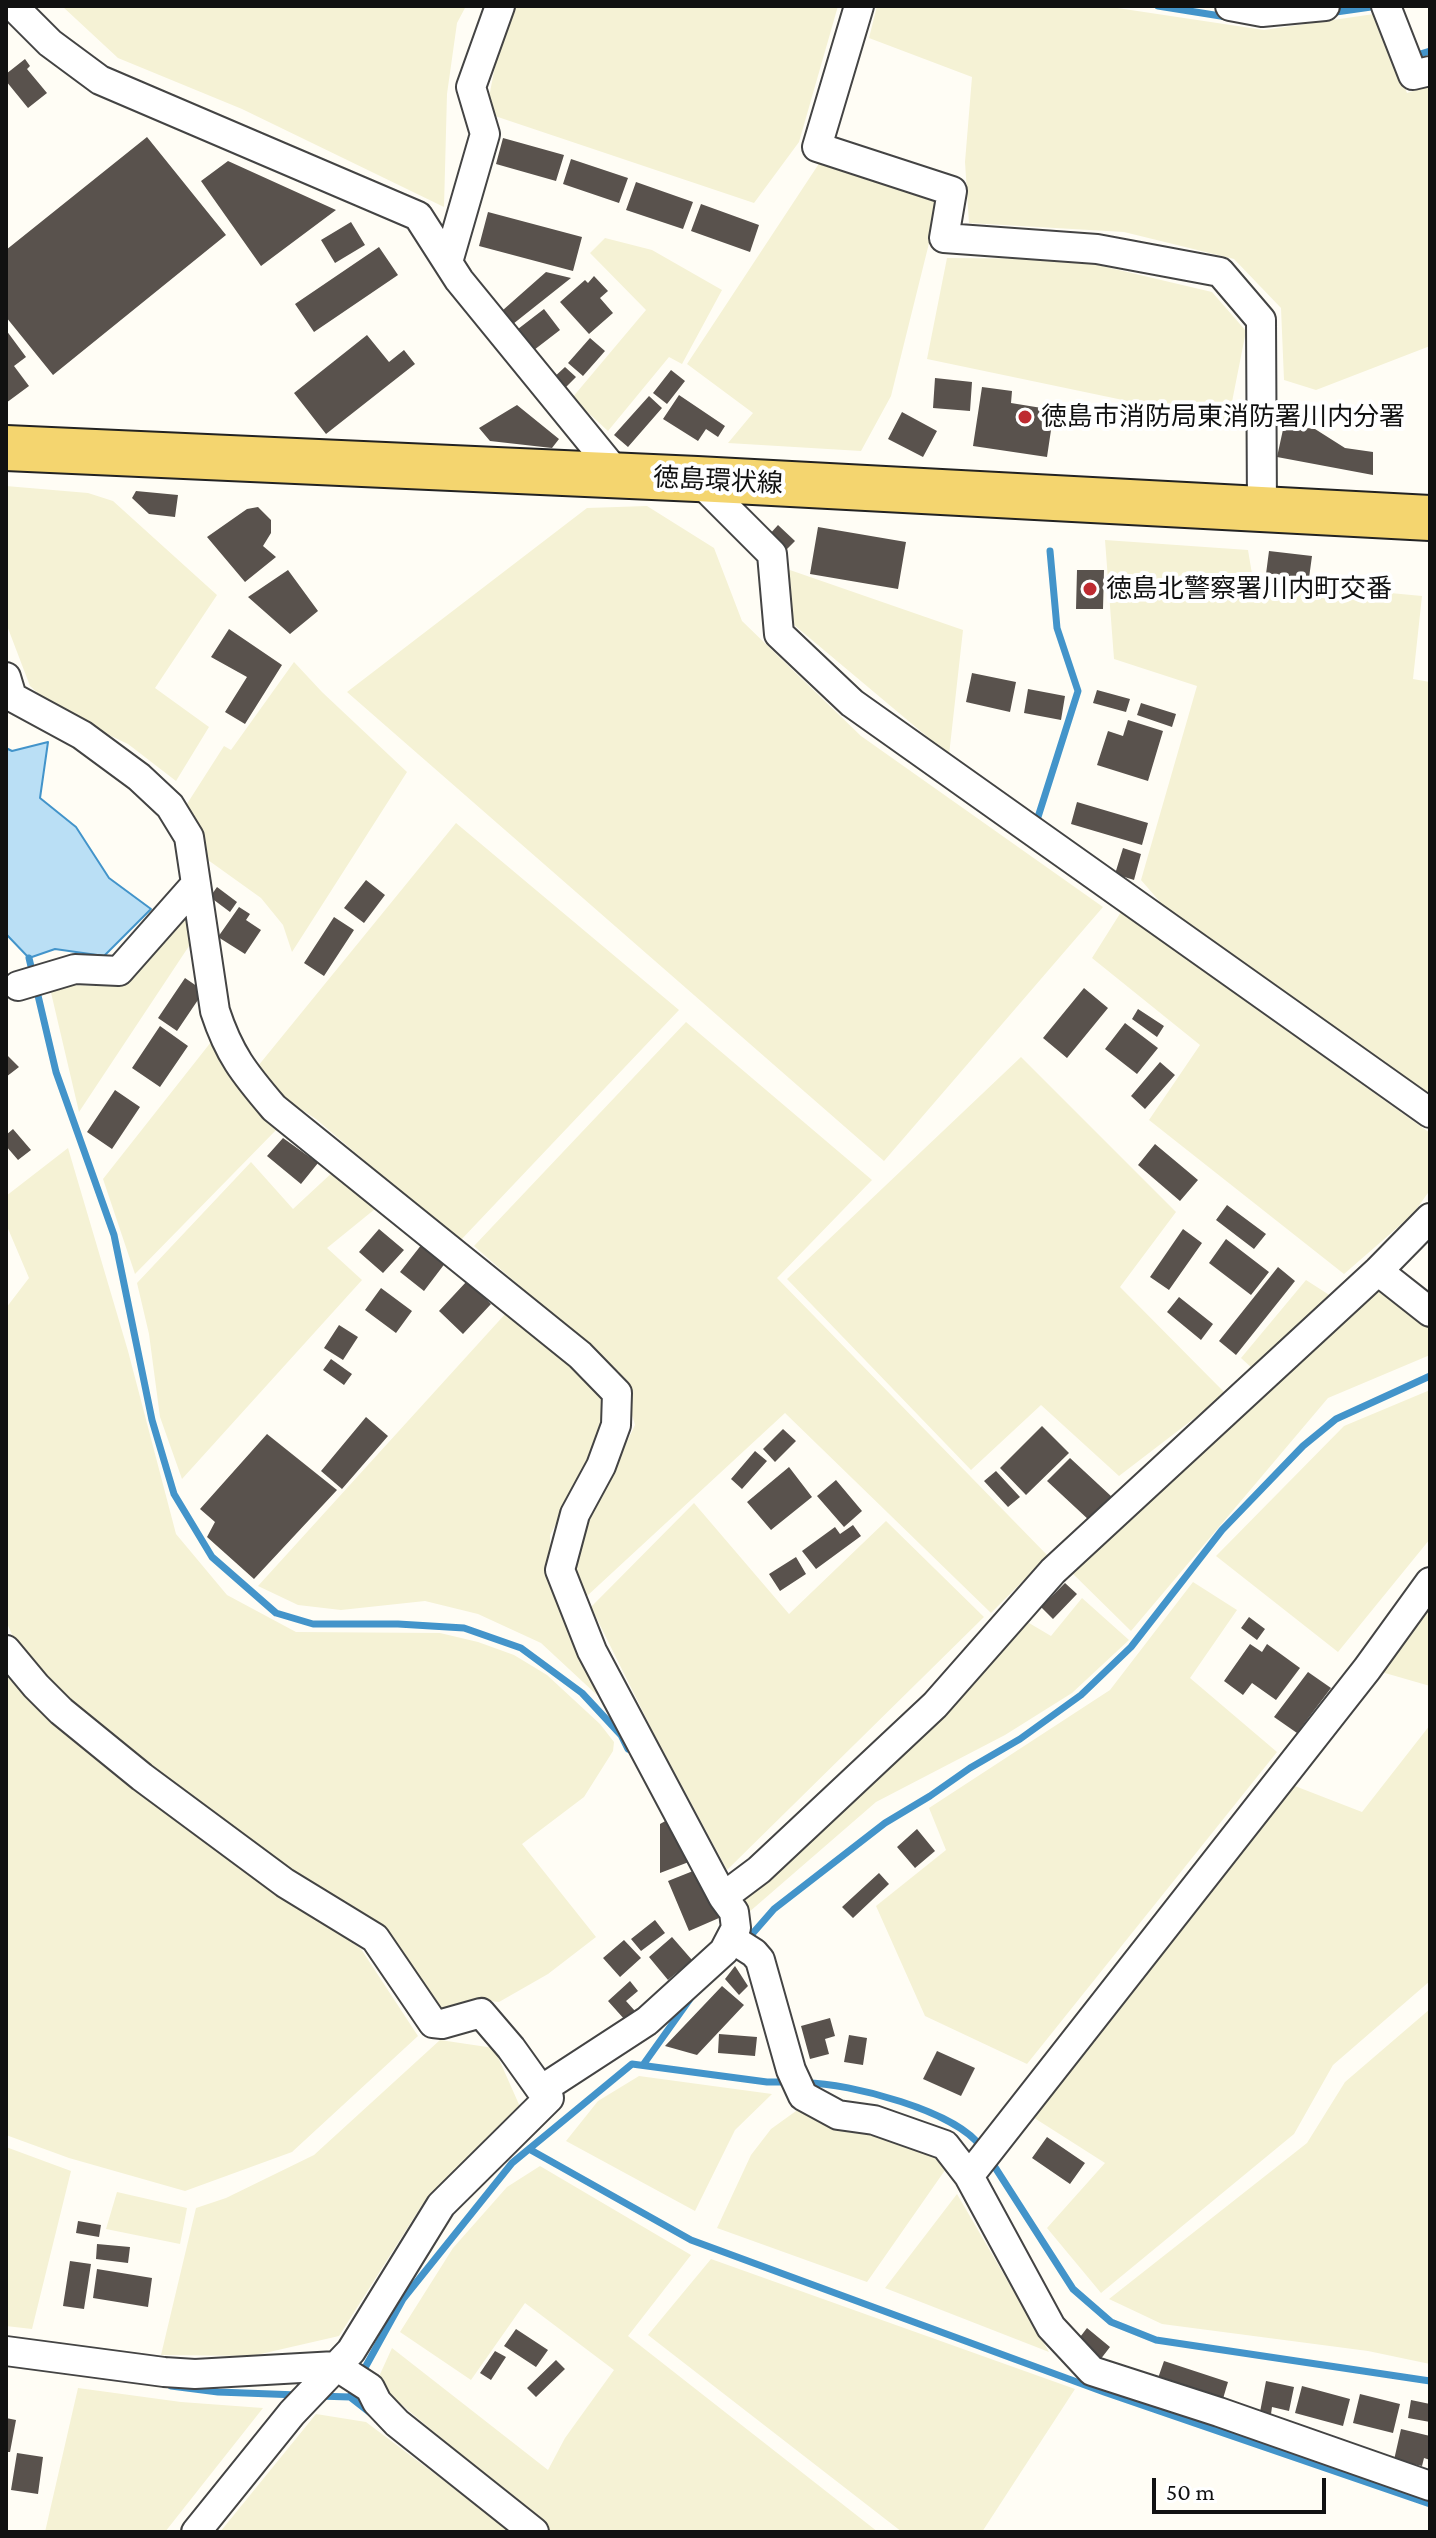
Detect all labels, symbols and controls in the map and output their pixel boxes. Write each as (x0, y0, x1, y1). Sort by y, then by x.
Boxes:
place label: 徳島市消防局東消防署川内分署 (1041, 401, 1405, 433)
marker: 徳島市消防局東消防署川内分署 (1016, 408, 1034, 426)
street label: 徳島環状線 (652, 462, 784, 500)
place label: 徳島北警察署川内町交番 (1106, 573, 1392, 605)
marker: 徳島北警察署川内町交番 (1081, 580, 1099, 598)
scale bar (1156, 2462, 1330, 2512)
text: 50 m (1166, 2478, 1215, 2505)

